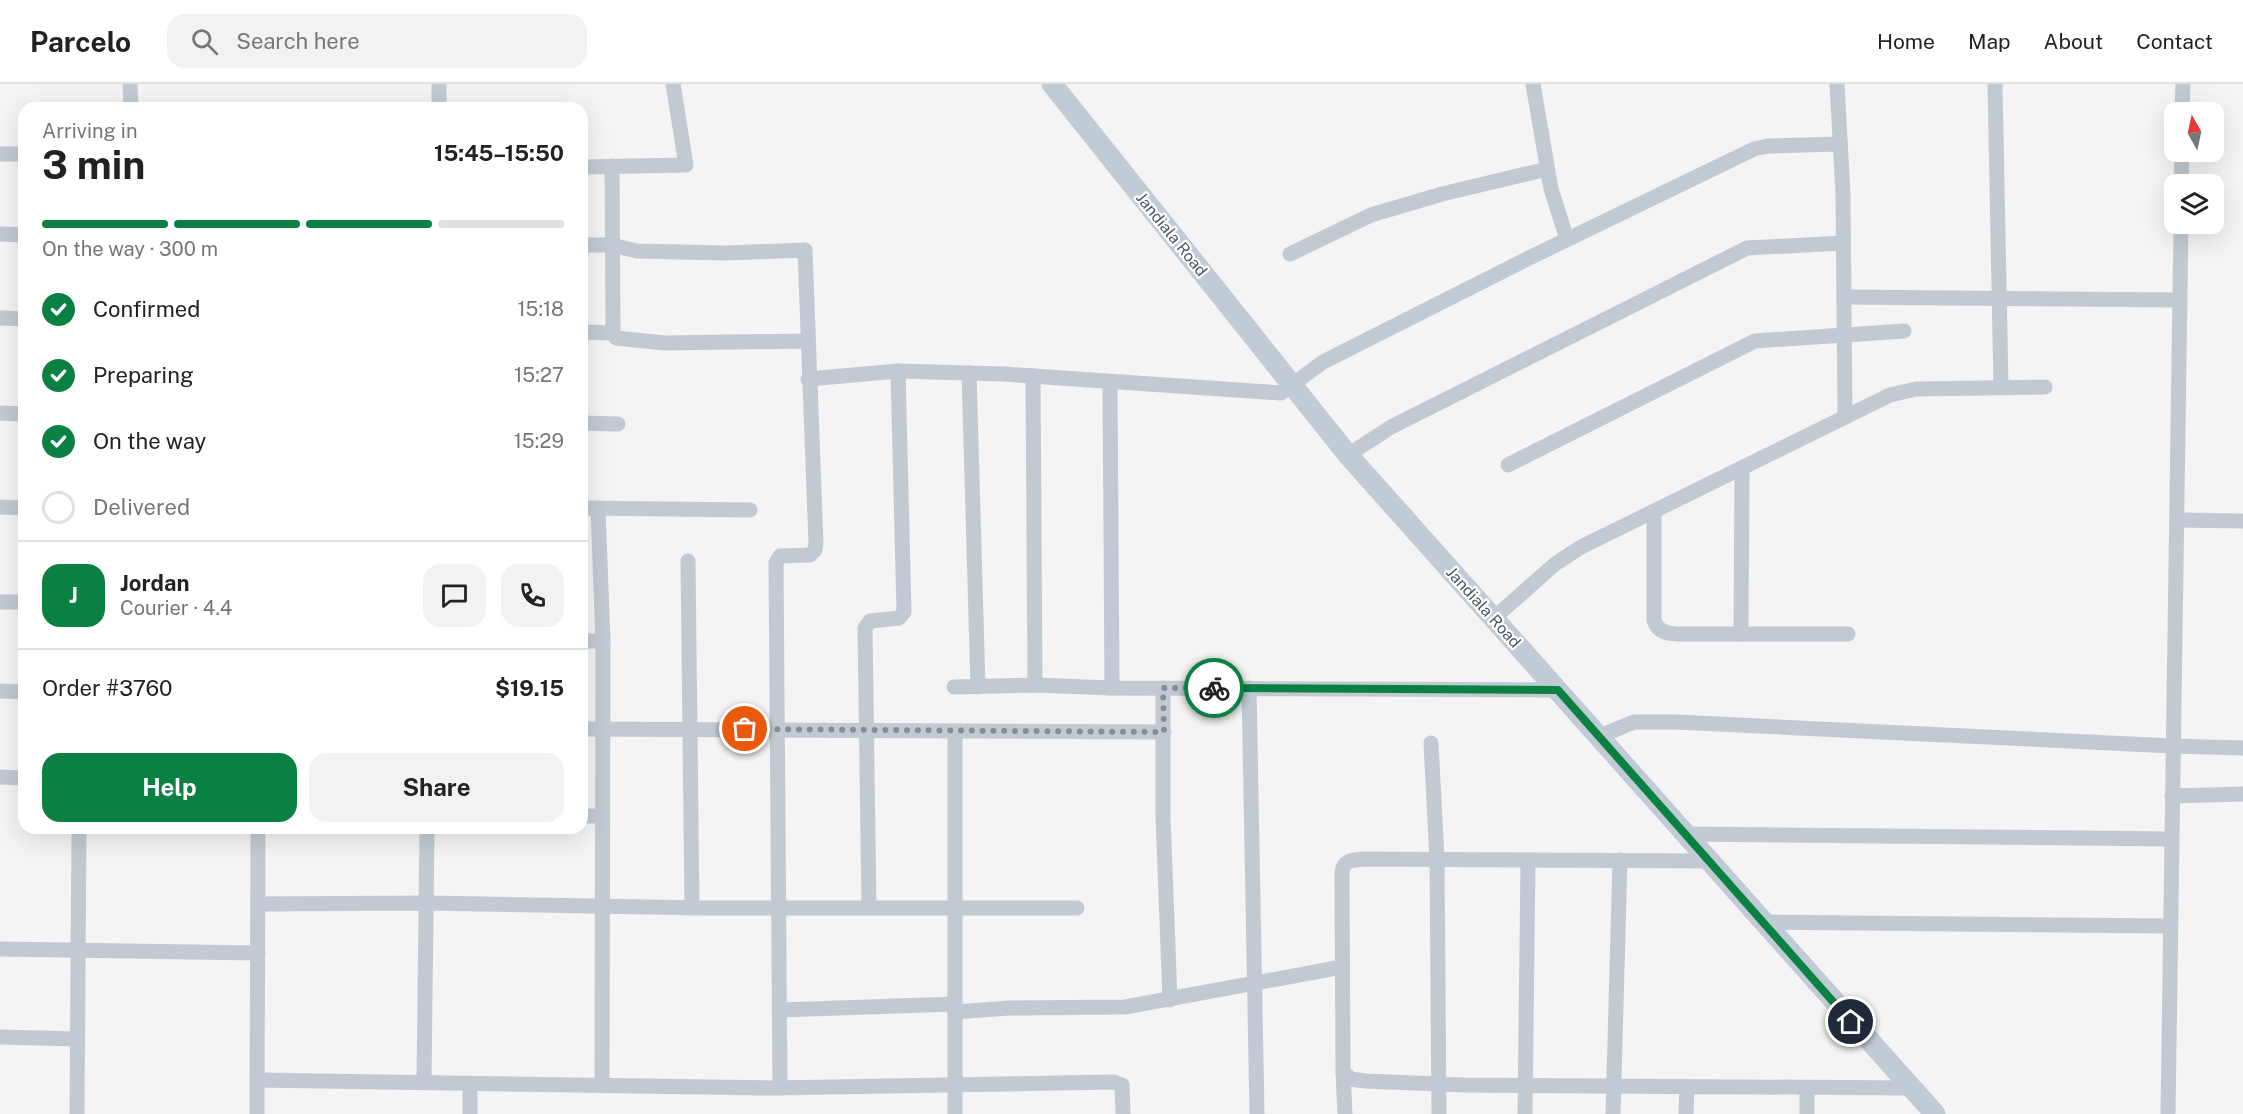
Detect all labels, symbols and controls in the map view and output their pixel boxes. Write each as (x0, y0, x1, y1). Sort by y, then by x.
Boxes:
search box (167, 14, 587, 68)
text: Parcelo (30, 25, 131, 58)
icon: search (188, 25, 221, 58)
text: Search here (236, 28, 360, 54)
text: Home (1877, 29, 1935, 54)
text: Map (1968, 29, 2011, 54)
text: About (2044, 29, 2103, 54)
text: Contact (2136, 29, 2213, 54)
north arrow (2164, 102, 2224, 162)
map controls (2164, 102, 2224, 234)
text: Arriving in (42, 119, 137, 143)
text: 15:45–15:50 (434, 140, 564, 166)
text: 3 min (42, 142, 145, 188)
button: layers (2164, 174, 2224, 234)
street label: Jandiala Road (1132, 189, 1211, 280)
text: On the way · 300 m (42, 237, 218, 261)
icon: check (42, 293, 75, 326)
text: Confirmed (93, 296, 200, 322)
text: 15:18 (517, 297, 564, 321)
icon: check (42, 359, 75, 392)
text: Preparing (93, 362, 194, 388)
text: 15:27 (514, 363, 564, 387)
icon: check (42, 425, 75, 458)
text: On the way (93, 428, 206, 454)
text: 15:29 (514, 429, 564, 453)
text: Delivered (93, 494, 190, 520)
street label: Jandiala Road (1442, 563, 1525, 652)
button: chat (423, 564, 486, 627)
button: phone (501, 564, 564, 627)
text: Jordan (120, 570, 189, 596)
text: J (69, 582, 78, 608)
text: Courier · 4.4 (120, 596, 232, 620)
courier (1184, 658, 1244, 718)
icon: bike (1198, 672, 1231, 705)
text: Order #3760 (42, 675, 172, 701)
text: $19.15 (495, 675, 564, 701)
pin (719, 703, 770, 754)
icon: bag (728, 712, 761, 745)
button: Help (42, 753, 297, 822)
button: Share (309, 753, 564, 822)
pin (1825, 996, 1876, 1047)
icon: home (1834, 1005, 1867, 1038)

